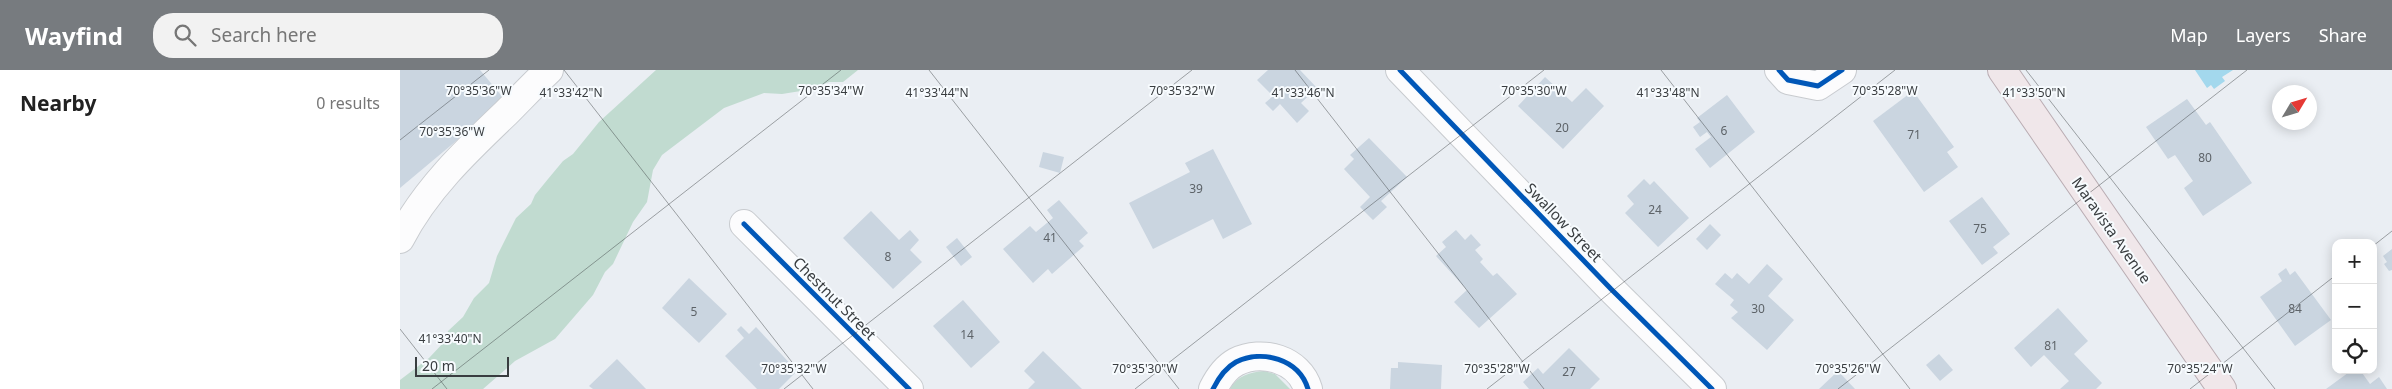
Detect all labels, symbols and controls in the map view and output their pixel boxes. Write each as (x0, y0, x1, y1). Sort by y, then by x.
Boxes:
search box (153, 13, 503, 58)
text: Wayfind (25, 19, 123, 52)
icon: search (171, 21, 199, 49)
text: Search here (211, 22, 317, 48)
text: Map (2170, 23, 2208, 47)
text: Layers (2236, 23, 2291, 47)
text: Share (2319, 23, 2367, 47)
text: 70°35'36"W (446, 82, 512, 99)
text: 70°35'34"W (798, 82, 864, 99)
text: 70°35'32"W (1149, 82, 1215, 99)
text: 70°35'30"W (1501, 82, 1567, 99)
text: 70°35'28"W (1852, 82, 1918, 99)
text: 41°33'42"N (539, 84, 603, 101)
text: 41°33'44"N (905, 84, 969, 101)
text: 41°33'46"N (1271, 84, 1335, 101)
text: 41°33'48"N (1636, 84, 1700, 101)
text: 41°33'50"N (2002, 84, 2066, 101)
north arrow (2272, 85, 2317, 130)
text: Nearby (20, 89, 96, 117)
text: 0 results (316, 92, 380, 114)
house number: 20 (1555, 119, 1569, 136)
house number: 6 (1721, 122, 1728, 139)
text: 70°35'36"W (419, 123, 485, 140)
house number: 71 (1907, 126, 1921, 143)
house number: 80 (2198, 149, 2212, 166)
street label: Maravista Avenue (2068, 173, 2156, 287)
street label: Swallow Street (1521, 178, 1607, 266)
house number: 39 (1189, 180, 1203, 197)
house number: 24 (1648, 201, 1662, 218)
house number: 75 (1973, 220, 1987, 237)
house number: 41 (1043, 229, 1057, 246)
map controls (2332, 239, 2377, 374)
button: + (2332, 239, 2377, 284)
house number: 8 (885, 248, 892, 265)
street label: Chestnut Street (789, 252, 881, 344)
button: − (2332, 284, 2377, 329)
house number: 30 (1751, 300, 1765, 317)
house number: 84 (2288, 300, 2302, 317)
house number: 5 (691, 303, 698, 320)
house number: 14 (960, 326, 974, 343)
button: locate (2332, 329, 2377, 374)
text: 41°33'40"N (418, 330, 482, 347)
house number: 81 (2044, 337, 2058, 354)
scale bar (415, 354, 509, 377)
text: 20 m (422, 356, 455, 375)
text: 70°35'32"W (761, 360, 827, 377)
text: 70°35'30"W (1112, 360, 1178, 377)
text: 70°35'28"W (1464, 360, 1530, 377)
text: 70°35'26"W (1815, 360, 1881, 377)
text: 70°35'24"W (2167, 360, 2233, 377)
house number: 27 (1562, 363, 1576, 380)

